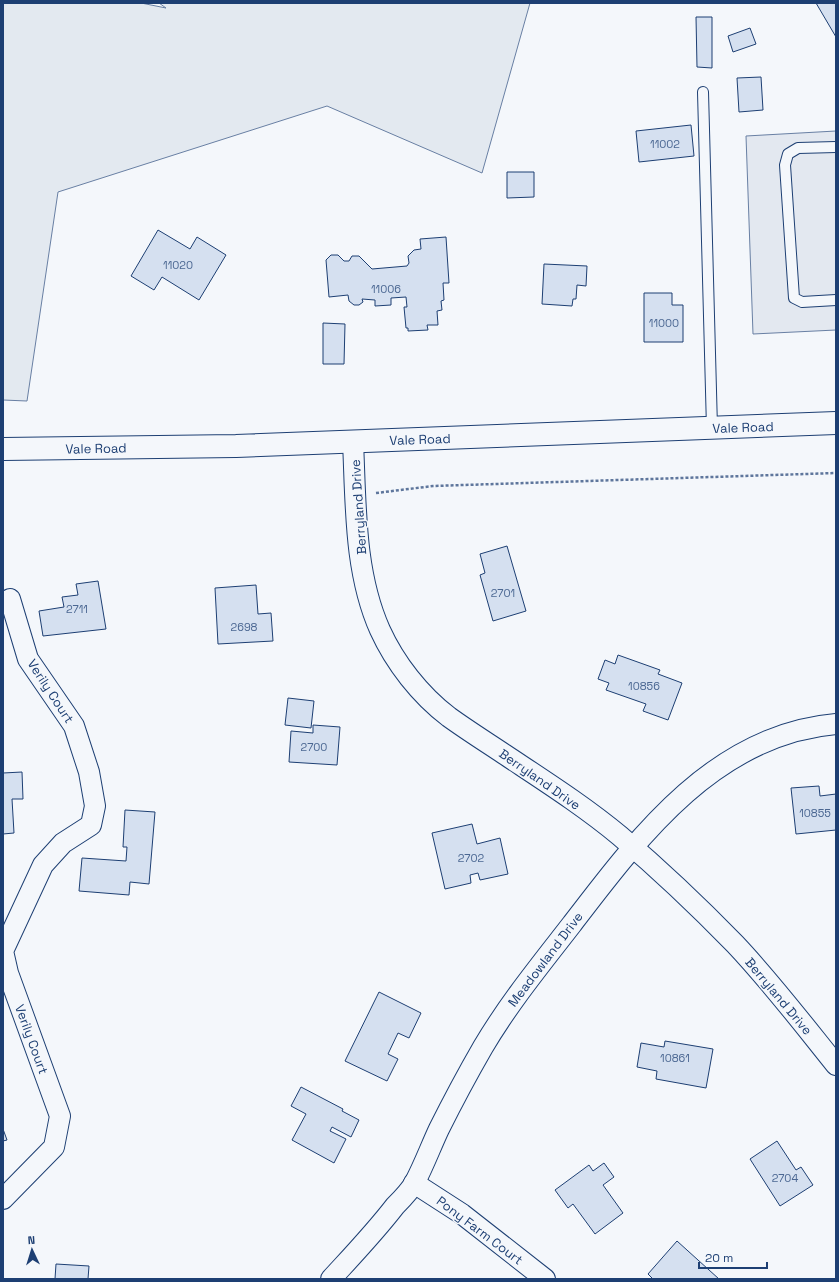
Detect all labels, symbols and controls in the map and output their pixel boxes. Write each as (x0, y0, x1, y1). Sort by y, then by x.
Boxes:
house number: 11002 (650, 137, 680, 151)
house number: 11020 (163, 258, 193, 272)
house number: 11006 (371, 282, 401, 296)
house number: 11000 (649, 316, 679, 330)
street label: Vale Road (712, 418, 774, 437)
street label: Vale Road (389, 430, 451, 449)
street label: Vale Road (65, 439, 127, 458)
street label: Berryland Drive (347, 459, 370, 555)
house number: 2701 (491, 586, 515, 600)
house number: 2711 (66, 602, 88, 616)
house number: 2698 (231, 620, 258, 634)
street label: Verily Court (24, 656, 78, 727)
house number: 10856 (628, 679, 660, 693)
house number: 2700 (301, 740, 327, 754)
street label: Berryland Drive (496, 745, 584, 814)
house number: 10855 (799, 806, 831, 820)
house number: 2702 (458, 851, 485, 865)
street label: Meadowland Drive (504, 908, 587, 1010)
street label: Berryland Drive (741, 954, 816, 1038)
street label: Verily Court (11, 1002, 52, 1076)
house number: 10861 (660, 1051, 690, 1065)
house number: 2704 (772, 1171, 798, 1185)
street label: Pony Farm Court (433, 1192, 526, 1268)
north arrow (12, 1230, 52, 1270)
text: N (27, 1233, 35, 1247)
scale bar (699, 1244, 767, 1270)
text: 20 m (705, 1250, 733, 1266)

